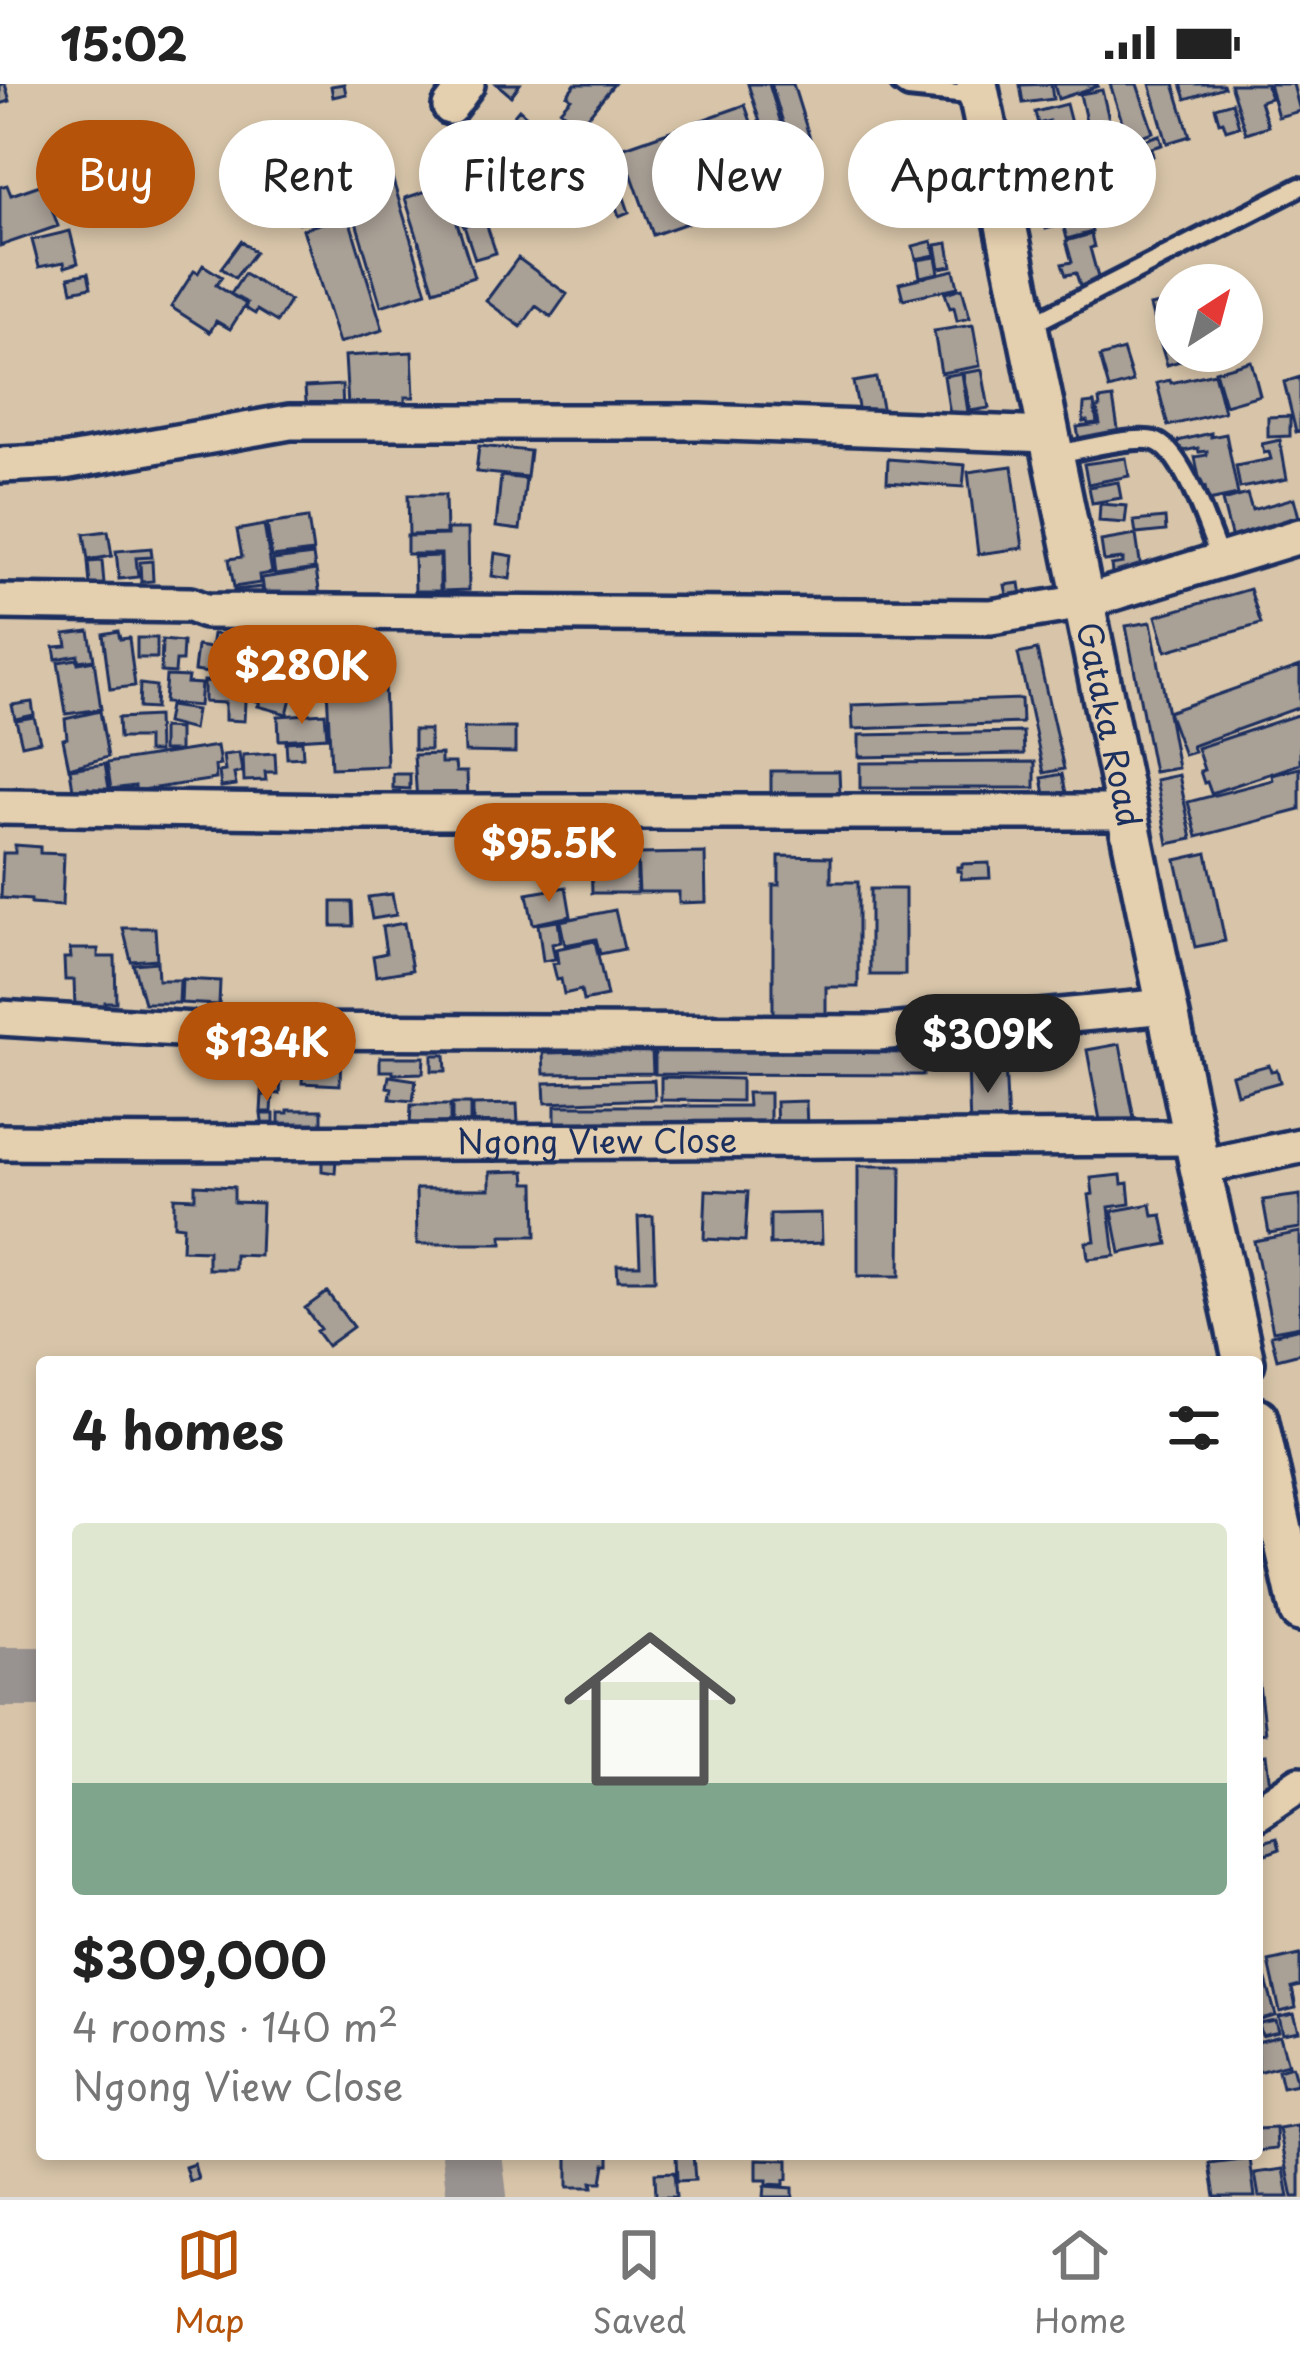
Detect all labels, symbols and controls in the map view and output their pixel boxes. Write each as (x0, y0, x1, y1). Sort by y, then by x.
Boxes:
text: 15:02 (60, 8, 187, 76)
chip: Buy (36, 120, 195, 228)
chip: Rent (219, 120, 395, 228)
chip: Filters (419, 120, 628, 228)
chip: New (652, 120, 824, 228)
chip: Apartment (848, 120, 1156, 228)
north arrow (1155, 264, 1263, 372)
map controls (1155, 264, 1263, 372)
street label: Gataka Road (1065, 617, 1156, 831)
pin: $280K (218, 625, 386, 727)
text: $280K (235, 634, 369, 693)
pin: $95.5K (451, 803, 647, 905)
text: $95.5K (481, 812, 617, 871)
pin: $309K (904, 994, 1072, 1096)
pin: $134K (183, 1002, 351, 1104)
text: $309K (922, 1003, 1054, 1062)
text: $134K (205, 1011, 329, 1070)
street label: Ngong View Close (457, 1114, 737, 1165)
text: 4 homes (72, 1390, 284, 1467)
icon: filters (1161, 1395, 1227, 1461)
icon: home (542, 1601, 758, 1817)
text: $309,000 (72, 1919, 327, 1996)
text: 4 rooms · 140 m² (72, 1996, 398, 2055)
text: Ngong View Close (72, 2055, 403, 2114)
tab: Map (174, 2222, 245, 2344)
tab: Saved (593, 2222, 686, 2344)
tab: Home (1034, 2222, 1126, 2344)

